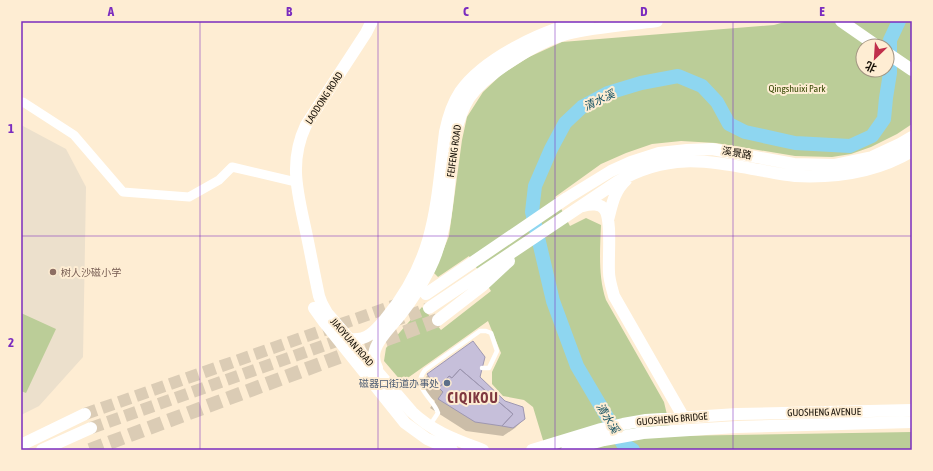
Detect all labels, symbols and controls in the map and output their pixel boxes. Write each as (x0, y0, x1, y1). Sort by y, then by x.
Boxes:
text: A (107, 4, 115, 19)
text: B (286, 4, 293, 19)
text: C (463, 4, 469, 19)
text: D (640, 4, 648, 19)
text: E (819, 4, 825, 19)
north arrow (855, 38, 895, 78)
text: 北 (863, 59, 878, 75)
street label: LAODONG ROAD (303, 70, 345, 126)
park label: Qingshuixi Park (768, 83, 826, 94)
water label: 清水溪 (582, 87, 617, 113)
text: 1 (8, 121, 14, 136)
street label: FEIFENG ROAD (445, 124, 463, 178)
street label: 溪景路 (721, 145, 753, 161)
marker: 树人沙磁小学 (48, 267, 58, 277)
place label: 树人沙磁小学 (61, 267, 121, 278)
street label: JIAOYUAN ROAD (328, 316, 376, 369)
text: 2 (8, 335, 14, 350)
place label: 磁器口街道办事处 (359, 378, 439, 389)
marker: 磁器口街道办事处 (442, 378, 452, 388)
district label: CIQIKOU (447, 390, 499, 406)
water label: 清水溪 (594, 401, 622, 436)
street label: GUOSHENG AVENUE (787, 406, 862, 418)
street label: GUOSHENG BRIDGE (636, 410, 709, 428)

